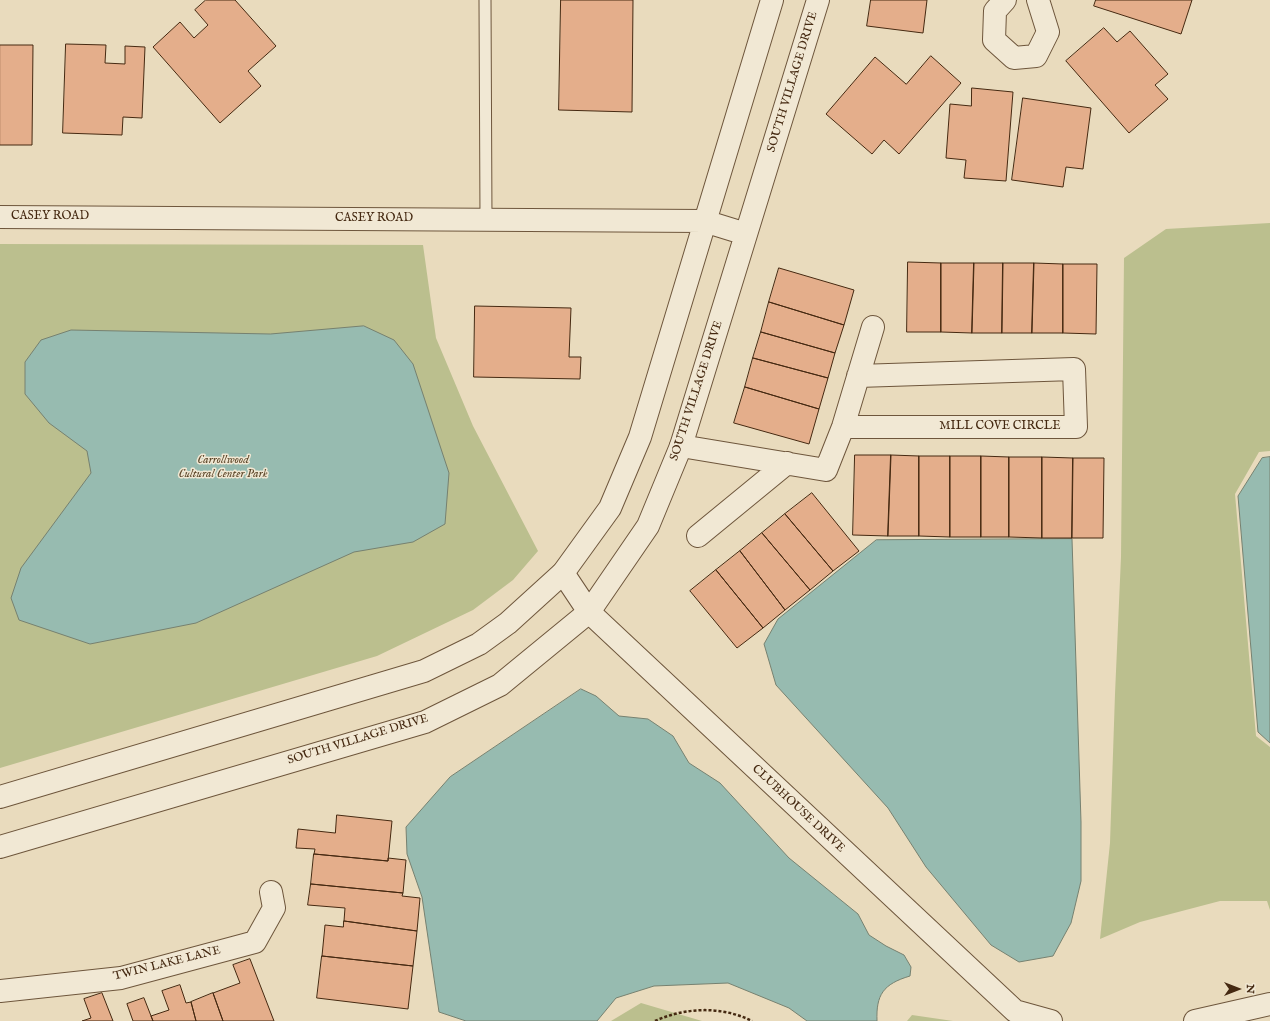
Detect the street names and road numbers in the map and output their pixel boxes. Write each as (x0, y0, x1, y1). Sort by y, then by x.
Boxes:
street label: SOUTH VILLAGE DRIVE (765, 10, 821, 154)
street label: CASEY ROAD (11, 210, 89, 224)
street label: CASEY ROAD (335, 212, 413, 226)
street label: SOUTH VILLAGE DRIVE (668, 319, 726, 463)
street label: MILL COVE CIRCLE (939, 420, 1061, 434)
street label: SOUTH VILLAGE DRIVE (286, 712, 430, 768)
street label: CLUBHOUSE DRIVE (749, 762, 847, 856)
street label: TWIN LAKE LANE (112, 944, 222, 984)

